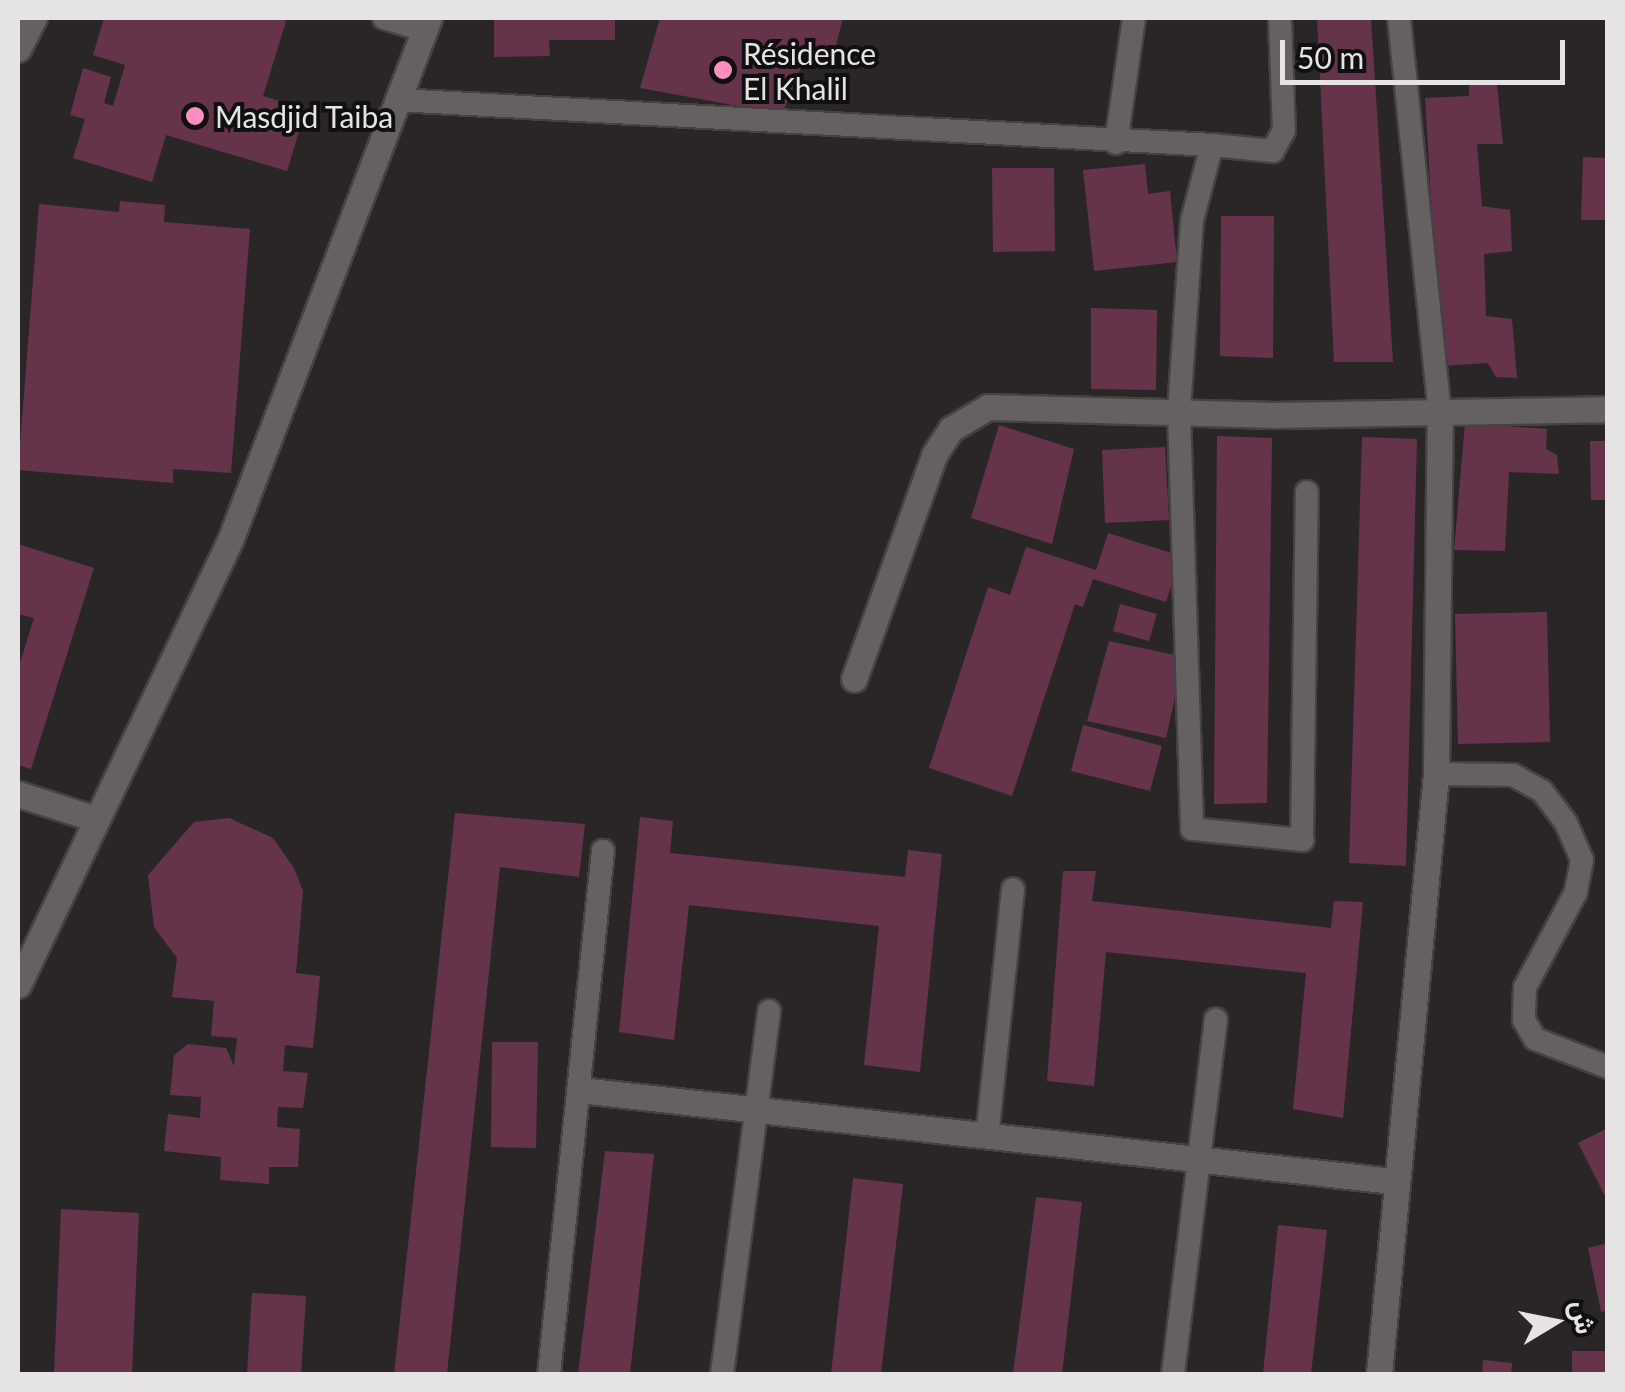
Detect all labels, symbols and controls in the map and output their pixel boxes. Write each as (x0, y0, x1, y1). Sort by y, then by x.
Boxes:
scale bar (1285, 20, 1570, 82)
place label: Résidence El Khalil (743, 35, 876, 106)
text: 50 m (1297, 39, 1364, 75)
marker: Résidence El Khalil (712, 59, 734, 81)
place label: Masdjid Taiba (215, 98, 394, 134)
marker: Masdjid Taiba (184, 105, 206, 127)
north arrow (1505, 1272, 1605, 1372)
text: ش (1565, 1297, 1604, 1336)

